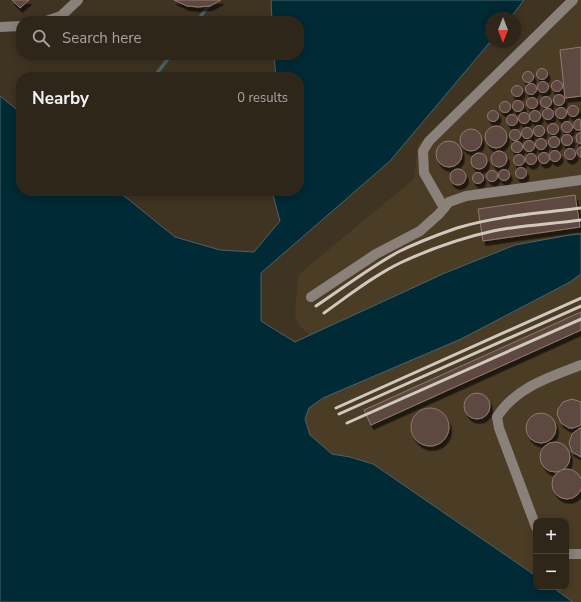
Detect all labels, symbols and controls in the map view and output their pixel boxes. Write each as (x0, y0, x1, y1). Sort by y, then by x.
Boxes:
north arrow (485, 12, 521, 48)
search box (16, 16, 304, 60)
icon: search (30, 27, 52, 49)
text: Search here (62, 28, 142, 48)
text: Nearby (32, 87, 89, 110)
text: 0 results (237, 89, 288, 107)
map controls (533, 518, 569, 590)
button: + (533, 518, 569, 554)
button: − (533, 554, 569, 590)

